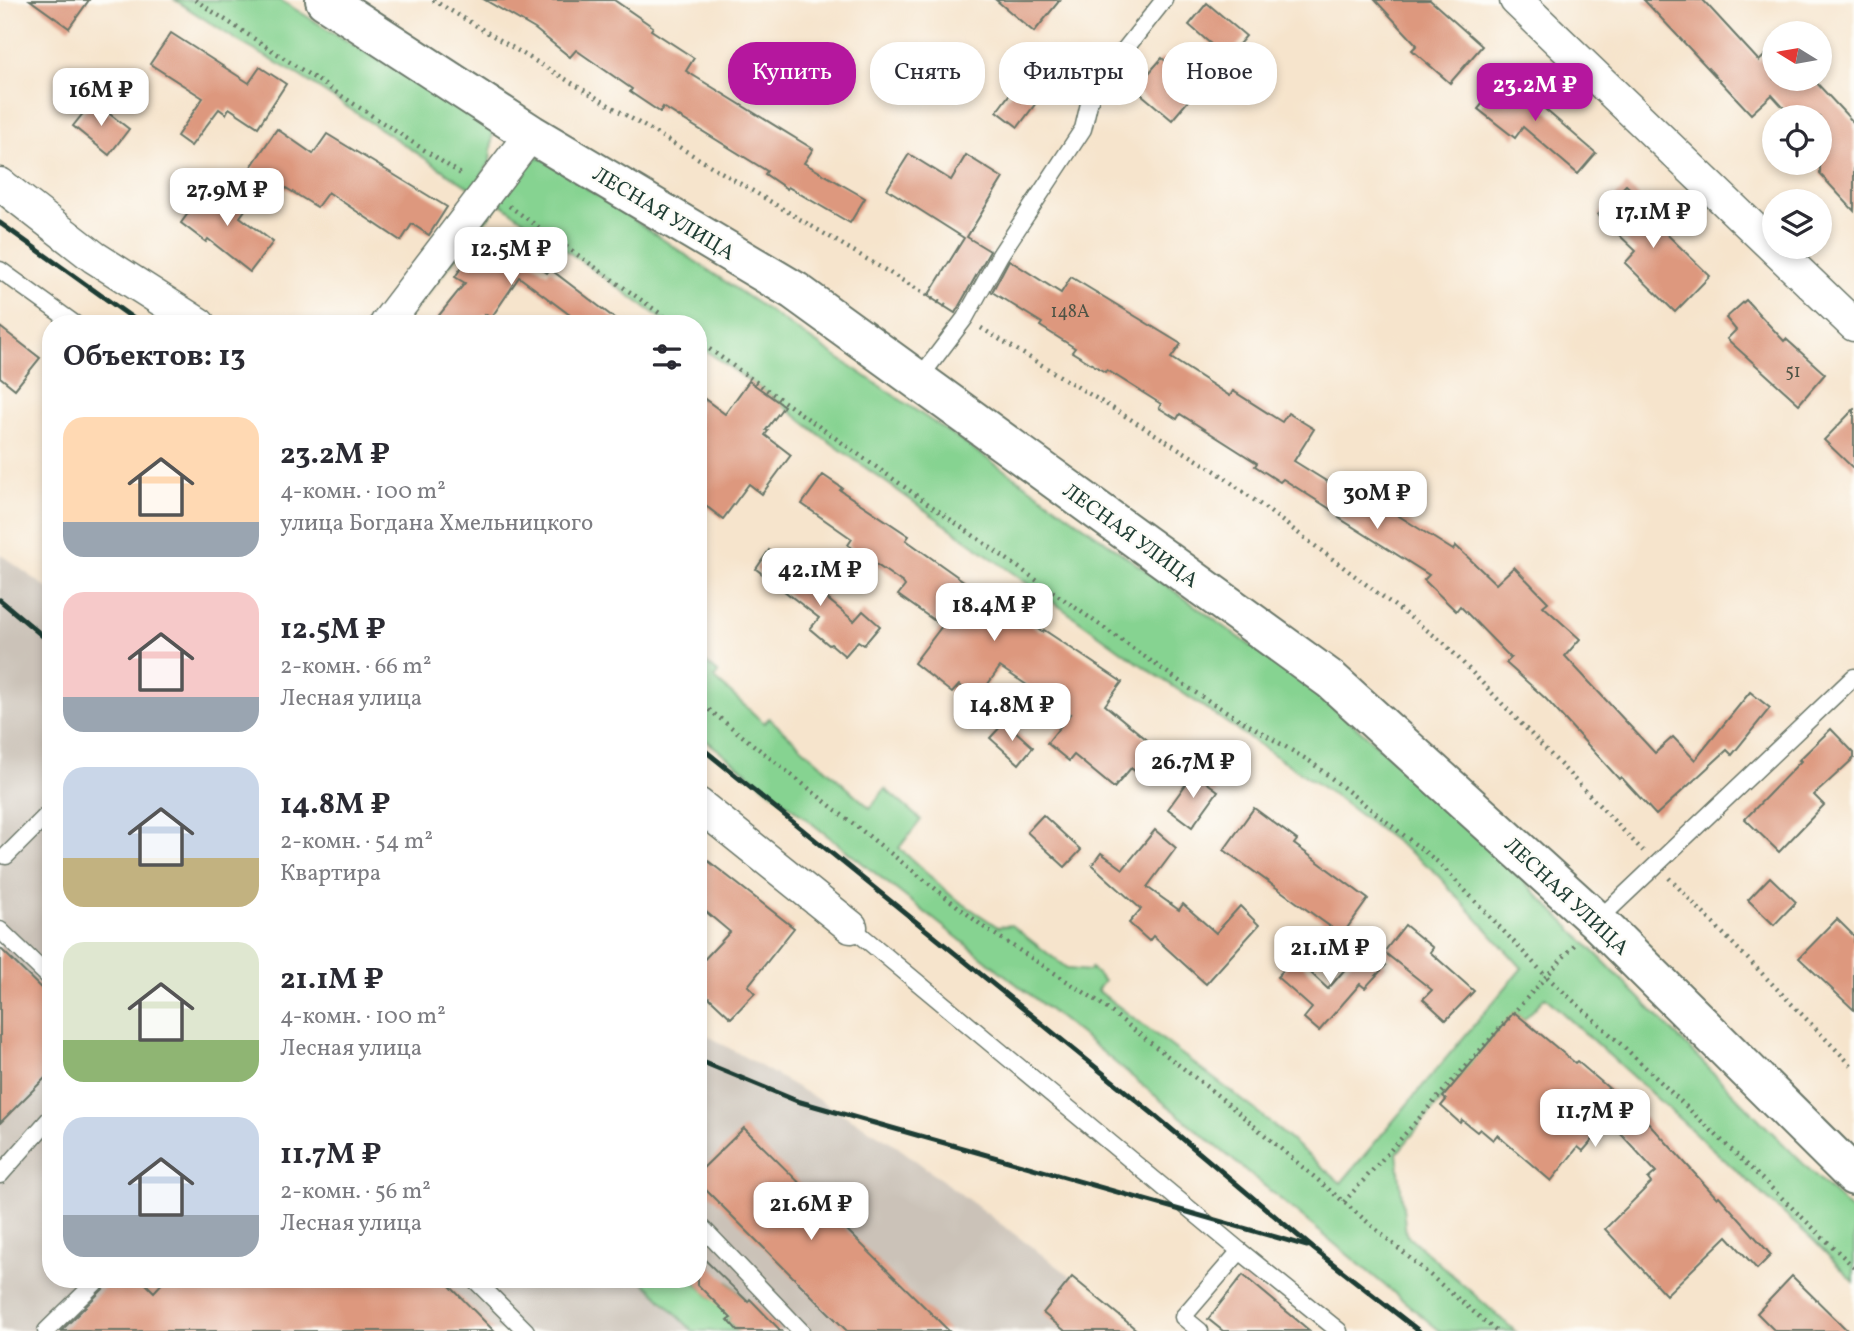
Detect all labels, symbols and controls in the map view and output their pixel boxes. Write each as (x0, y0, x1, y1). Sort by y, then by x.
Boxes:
north arrow (1762, 21, 1832, 91)
map controls (1762, 21, 1832, 259)
chip: Купить (728, 42, 856, 105)
chip: Снять (870, 42, 985, 105)
chip: Фильтры (999, 42, 1148, 105)
chip: Новое (1162, 42, 1277, 105)
pin: 23.2M ₽ (1470, 64, 1600, 123)
pin: 16M ₽ (52, 68, 150, 128)
text: 23.2M ₽ (1493, 70, 1577, 102)
text: 16M ₽ (69, 75, 133, 107)
button: locate (1762, 105, 1832, 175)
street label: ЛЕСНАЯ УЛИЦА (587, 160, 740, 268)
pin: 27.9M ₽ (162, 168, 292, 228)
text: 27.9M ₽ (186, 175, 268, 207)
button: layers (1762, 189, 1832, 259)
pin: 17.1M ₽ (1588, 190, 1718, 250)
text: 17.1M ₽ (1615, 197, 1691, 229)
pin: 12.5M ₽ (446, 228, 576, 287)
text: 12.5M ₽ (470, 234, 552, 266)
house number: 148А (1050, 300, 1090, 325)
text: Объектов: 13 (63, 336, 246, 378)
icon: filters (648, 338, 686, 376)
house number: 51 (1785, 360, 1801, 385)
text: 23.2M ₽ (280, 434, 390, 476)
icon: home (119, 445, 203, 529)
pin: 30M ₽ (1328, 472, 1426, 531)
text: 4-комн. · 100 m² (280, 476, 446, 508)
street label: ЛЕСНАЯ УЛИЦА (1056, 477, 1204, 596)
text: 30M ₽ (1343, 478, 1411, 510)
text: улица Богдана Хмельницкого (280, 508, 593, 540)
pin: 42.1M ₽ (755, 548, 885, 608)
text: 42.1M ₽ (778, 555, 862, 587)
pin: 18.4M ₽ (929, 584, 1059, 643)
text: 18.4M ₽ (952, 590, 1036, 622)
text: 12.5M ₽ (280, 609, 386, 651)
icon: home (119, 620, 203, 704)
text: 2-комн. · 66 m² (280, 651, 431, 683)
text: Лесная улица (280, 683, 422, 715)
pin: 14.8M ₽ (947, 684, 1077, 743)
text: 14.8M ₽ (970, 690, 1054, 722)
pin: 26.7M ₽ (1128, 740, 1258, 800)
text: 26.7M ₽ (1151, 747, 1235, 779)
text: 14.8M ₽ (280, 784, 391, 826)
icon: home (119, 795, 203, 879)
text: 2-комн. · 54 m² (280, 826, 433, 858)
street label: ЛЕСНАЯ УЛИЦА (1497, 831, 1635, 963)
text: Квартира (280, 858, 381, 890)
pin: 21.1M ₽ (1265, 926, 1395, 986)
text: 21.1M ₽ (1290, 933, 1370, 965)
text: 21.1M ₽ (280, 959, 384, 1001)
icon: home (119, 970, 203, 1054)
text: 4-комн. · 100 m² (280, 1001, 446, 1033)
text: Лесная улица (280, 1033, 422, 1065)
pin: 11.7M ₽ (1530, 1090, 1660, 1149)
text: 11.7M ₽ (1556, 1096, 1634, 1128)
text: 11.7M ₽ (280, 1134, 382, 1176)
icon: home (119, 1145, 203, 1229)
text: 2-комн. · 56 m² (280, 1176, 431, 1208)
pin: 21.6M ₽ (746, 1182, 876, 1242)
text: 21.6M ₽ (770, 1189, 852, 1221)
text: Лесная улица (280, 1208, 422, 1240)

